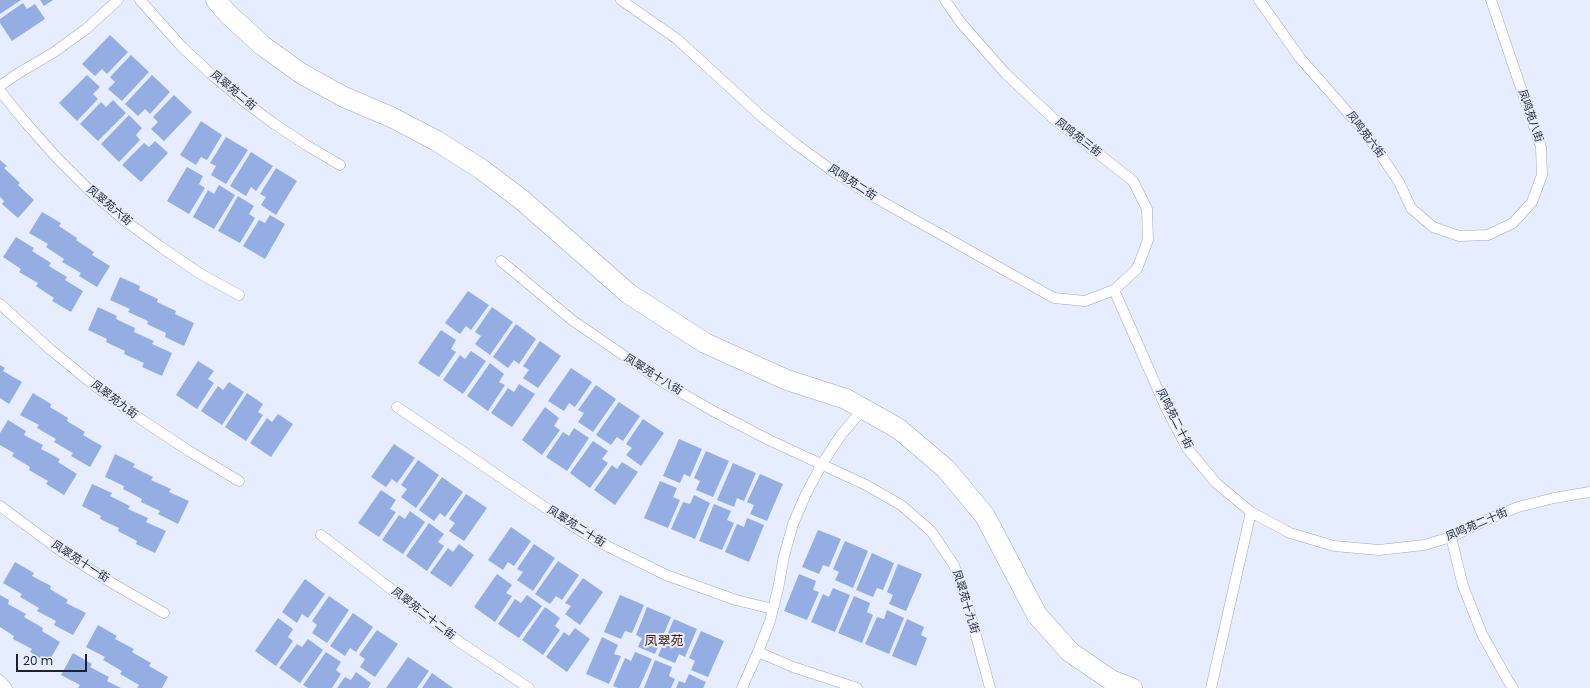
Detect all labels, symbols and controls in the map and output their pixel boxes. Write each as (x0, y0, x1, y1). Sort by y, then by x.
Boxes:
street label: 凤翠苑二街 (207, 69, 259, 113)
street label: 凤鸣苑八街 (1515, 88, 1545, 144)
street label: 凤鸣苑六街 (1343, 109, 1387, 161)
street label: 凤鸣苑三街 (1052, 116, 1104, 160)
street label: 凤鸣苑二街 (825, 162, 879, 204)
street label: 凤翠苑六街 (84, 183, 134, 229)
street label: 凤翠苑十八街 (622, 352, 684, 398)
street label: 凤翠苑九街 (88, 378, 140, 422)
street label: 凤鸣苑二十街 (1153, 387, 1195, 451)
street label: 凤翠苑二十街 (545, 504, 607, 550)
street label: 凤鸣苑二十街 (1444, 506, 1510, 544)
street label: 凤翠苑十一街 (49, 538, 111, 586)
street label: 凤翠苑十九街 (949, 569, 981, 635)
street label: 凤翠苑二十二街 (389, 585, 457, 643)
district label: 凤翠苑 (645, 634, 683, 650)
scale bar (18, 646, 89, 672)
text: 20 m (23, 652, 53, 669)

